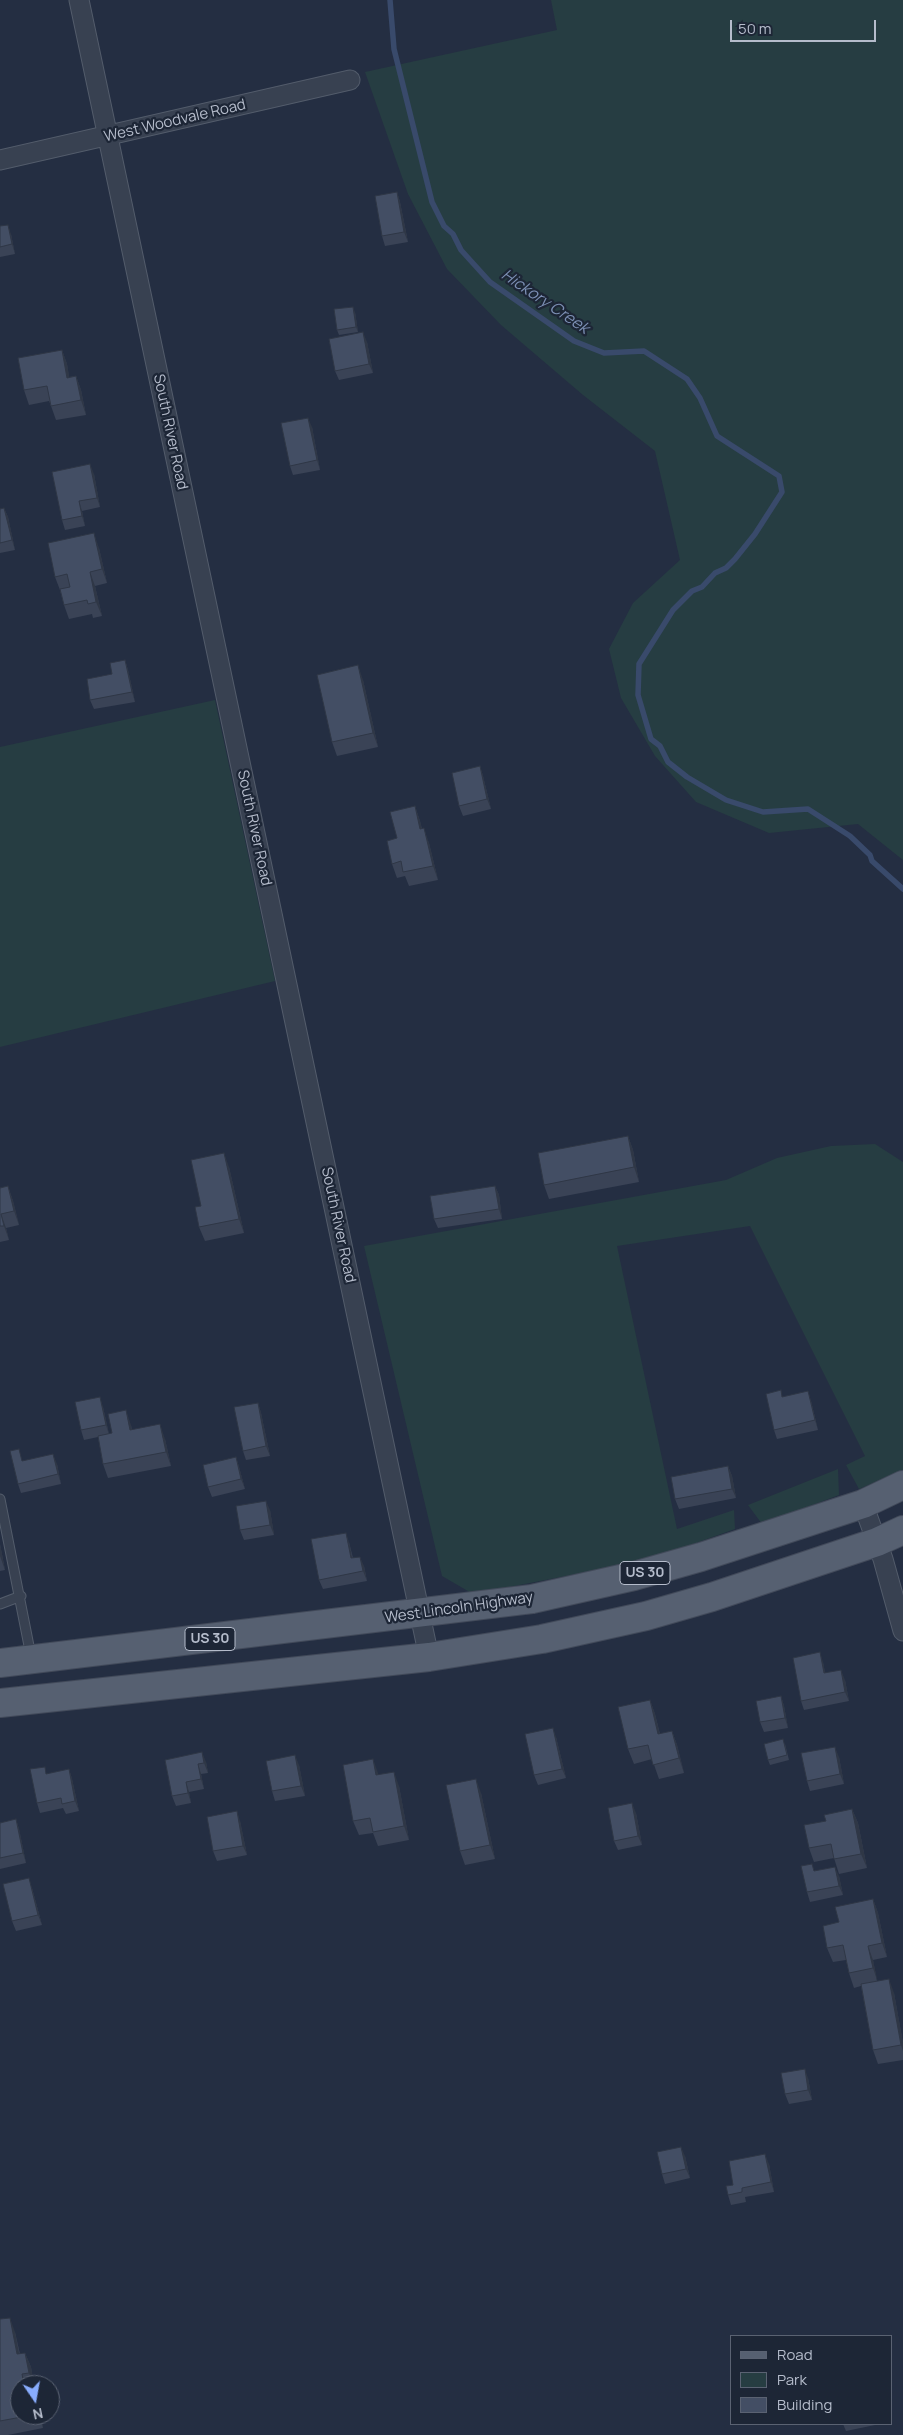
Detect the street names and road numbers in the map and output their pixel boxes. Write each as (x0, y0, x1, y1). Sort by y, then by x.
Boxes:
street label: West Woodvale Road (102, 96, 248, 146)
street label: South River Road (149, 372, 191, 492)
street label: South River Road (233, 768, 275, 888)
street label: South River Road (317, 1165, 359, 1285)
road number: US 30 (620, 1562, 670, 1585)
street label: West Lincoln Highway (384, 1589, 534, 1627)
road number: US 30 (185, 1628, 235, 1650)

